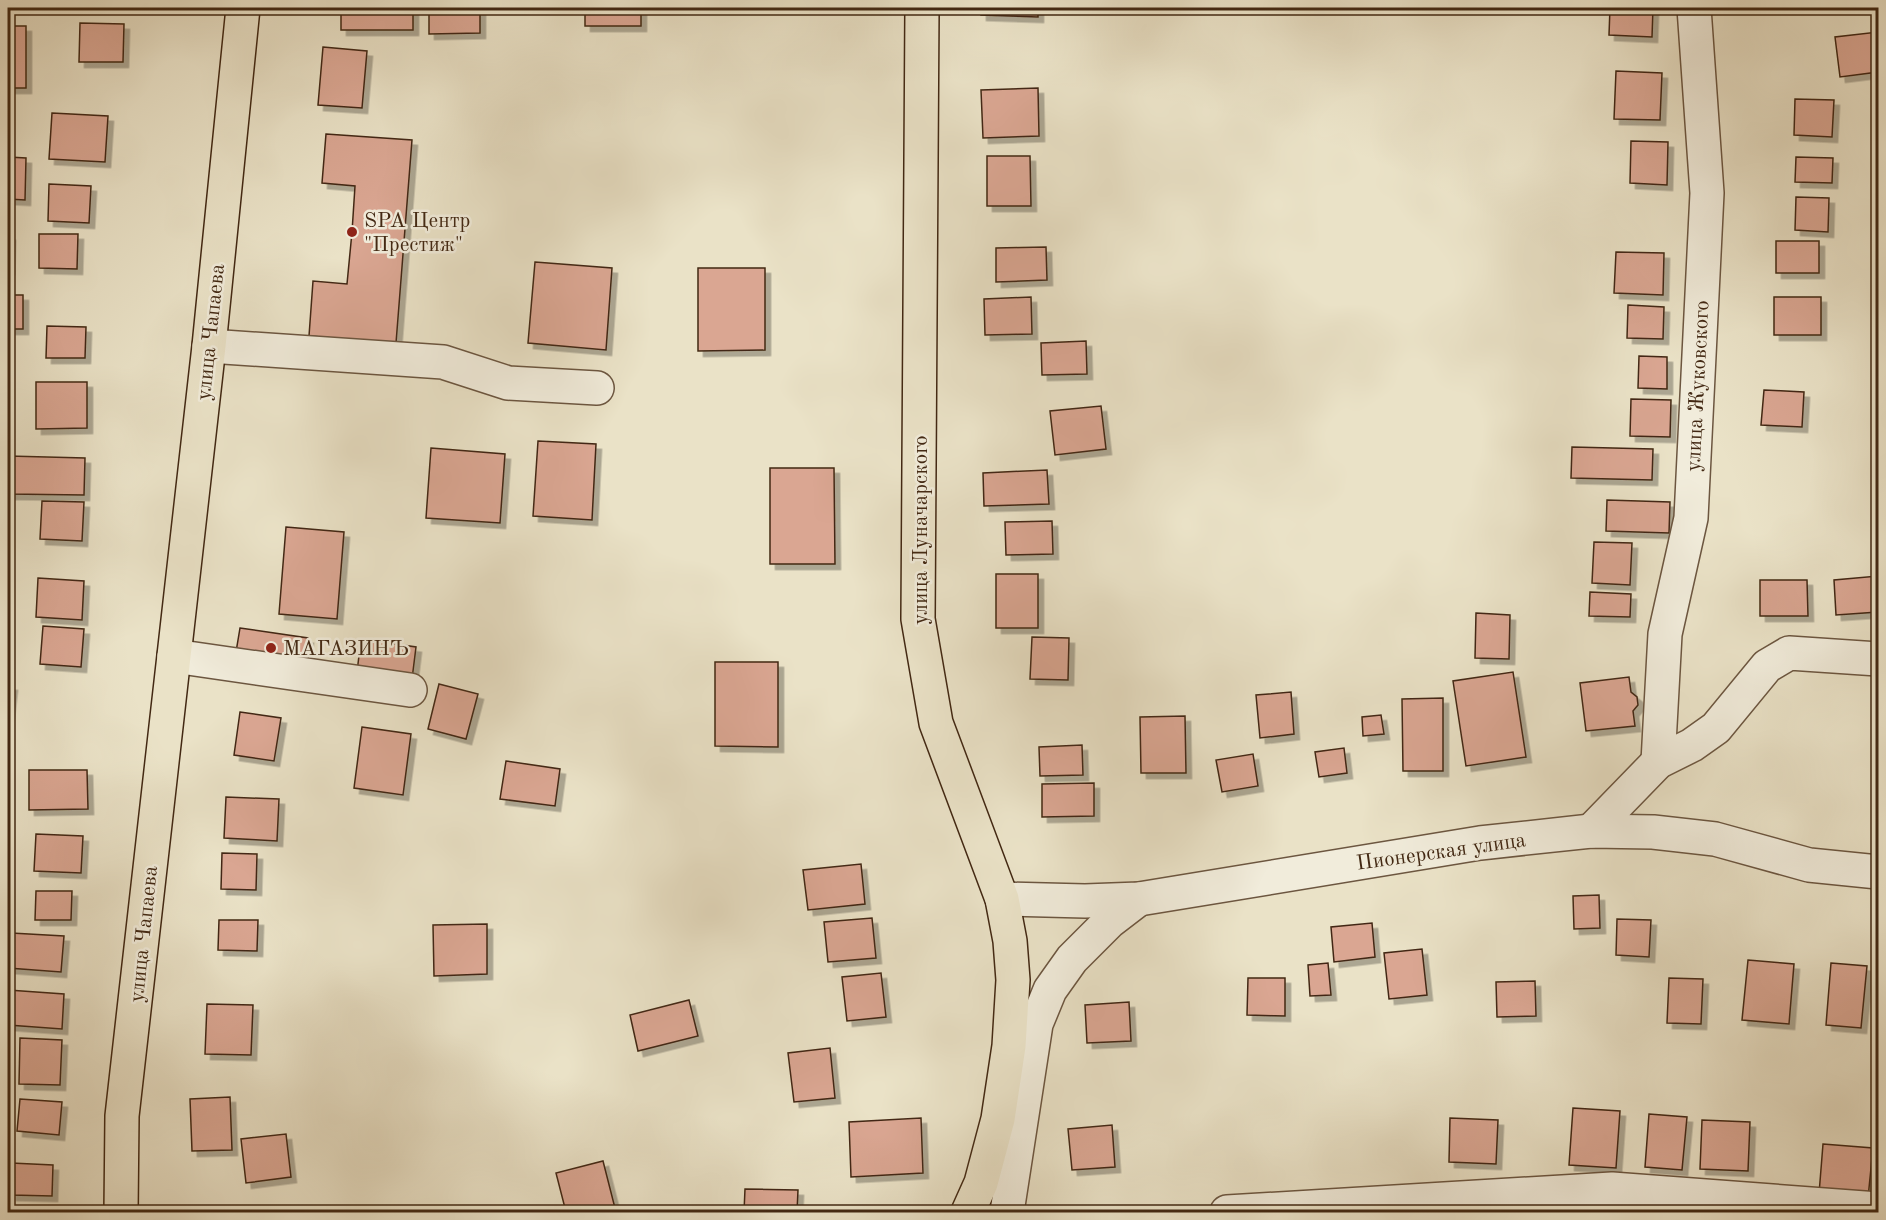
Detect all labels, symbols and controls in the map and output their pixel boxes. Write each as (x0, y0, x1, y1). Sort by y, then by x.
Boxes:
place label: SPA Центр "Престиж" (364, 211, 470, 256)
marker: SPA Центр "Престиж" (345, 225, 359, 239)
street label: улица Чапаева (194, 263, 229, 402)
street label: улица Жуковского (1684, 300, 1713, 472)
street label: улица Луначарского (911, 435, 932, 625)
place label: МАГАЗИНЪ (283, 639, 409, 660)
marker: МАГАЗИНЪ (264, 641, 278, 655)
street label: Пионерская улица (1355, 830, 1527, 875)
street label: улица Чапаева (127, 865, 162, 1004)

